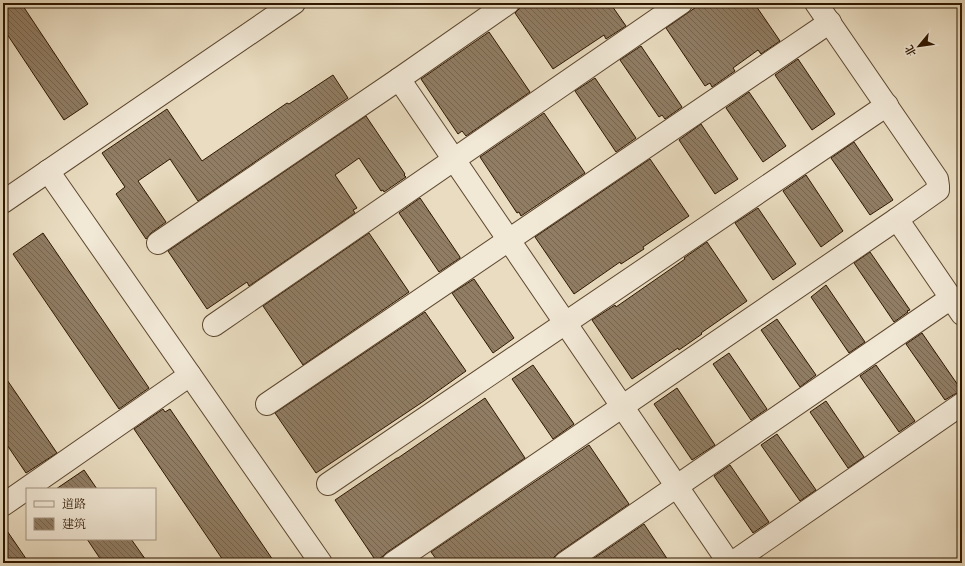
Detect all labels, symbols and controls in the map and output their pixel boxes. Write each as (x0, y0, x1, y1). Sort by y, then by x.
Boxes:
north arrow (899, 26, 939, 66)
text: 北 (902, 42, 920, 59)
legend (26, 488, 156, 540)
text: 道路 (62, 497, 86, 512)
text: 建筑 (62, 517, 86, 532)

